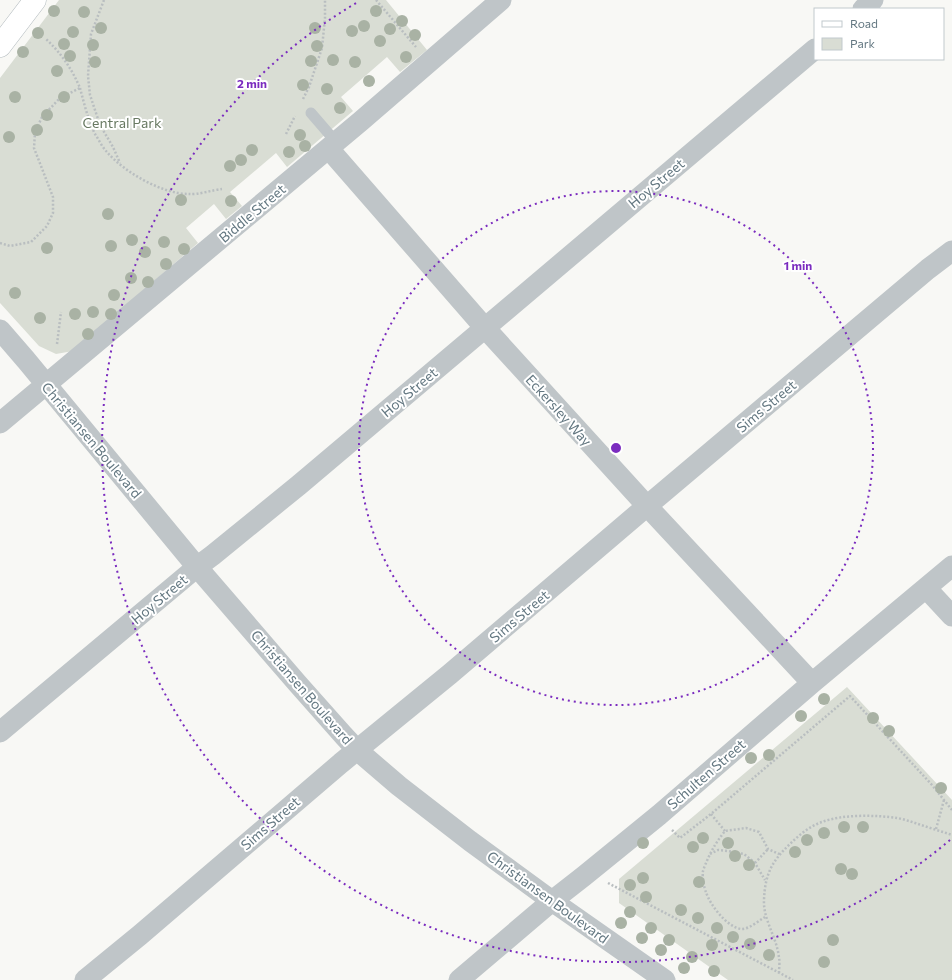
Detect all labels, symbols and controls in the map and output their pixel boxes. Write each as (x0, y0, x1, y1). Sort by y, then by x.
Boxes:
legend (814, 8, 944, 60)
text: Road (850, 16, 878, 30)
text: Park (850, 36, 876, 50)
text: 2 min (237, 76, 267, 90)
park label: Central Park (82, 114, 162, 131)
street label: Hoy Street (624, 154, 688, 211)
street label: Biddle Street (215, 180, 289, 246)
text: 1 min (784, 258, 812, 272)
street label: Hoy Street (377, 363, 441, 420)
street label: Eckersley Way (522, 371, 596, 449)
street label: Sims Street (733, 376, 799, 436)
street label: Christiansen Boulevard (39, 379, 145, 501)
centre of rings (609, 441, 623, 455)
street label: Hoy Street (127, 570, 191, 627)
street label: Sims Street (486, 586, 552, 646)
street label: Christiansen Boulevard (248, 626, 356, 748)
street label: Schulten Street (664, 735, 749, 813)
street label: Sims Street (237, 793, 303, 853)
street label: Christiansen Boulevard (484, 847, 612, 947)

